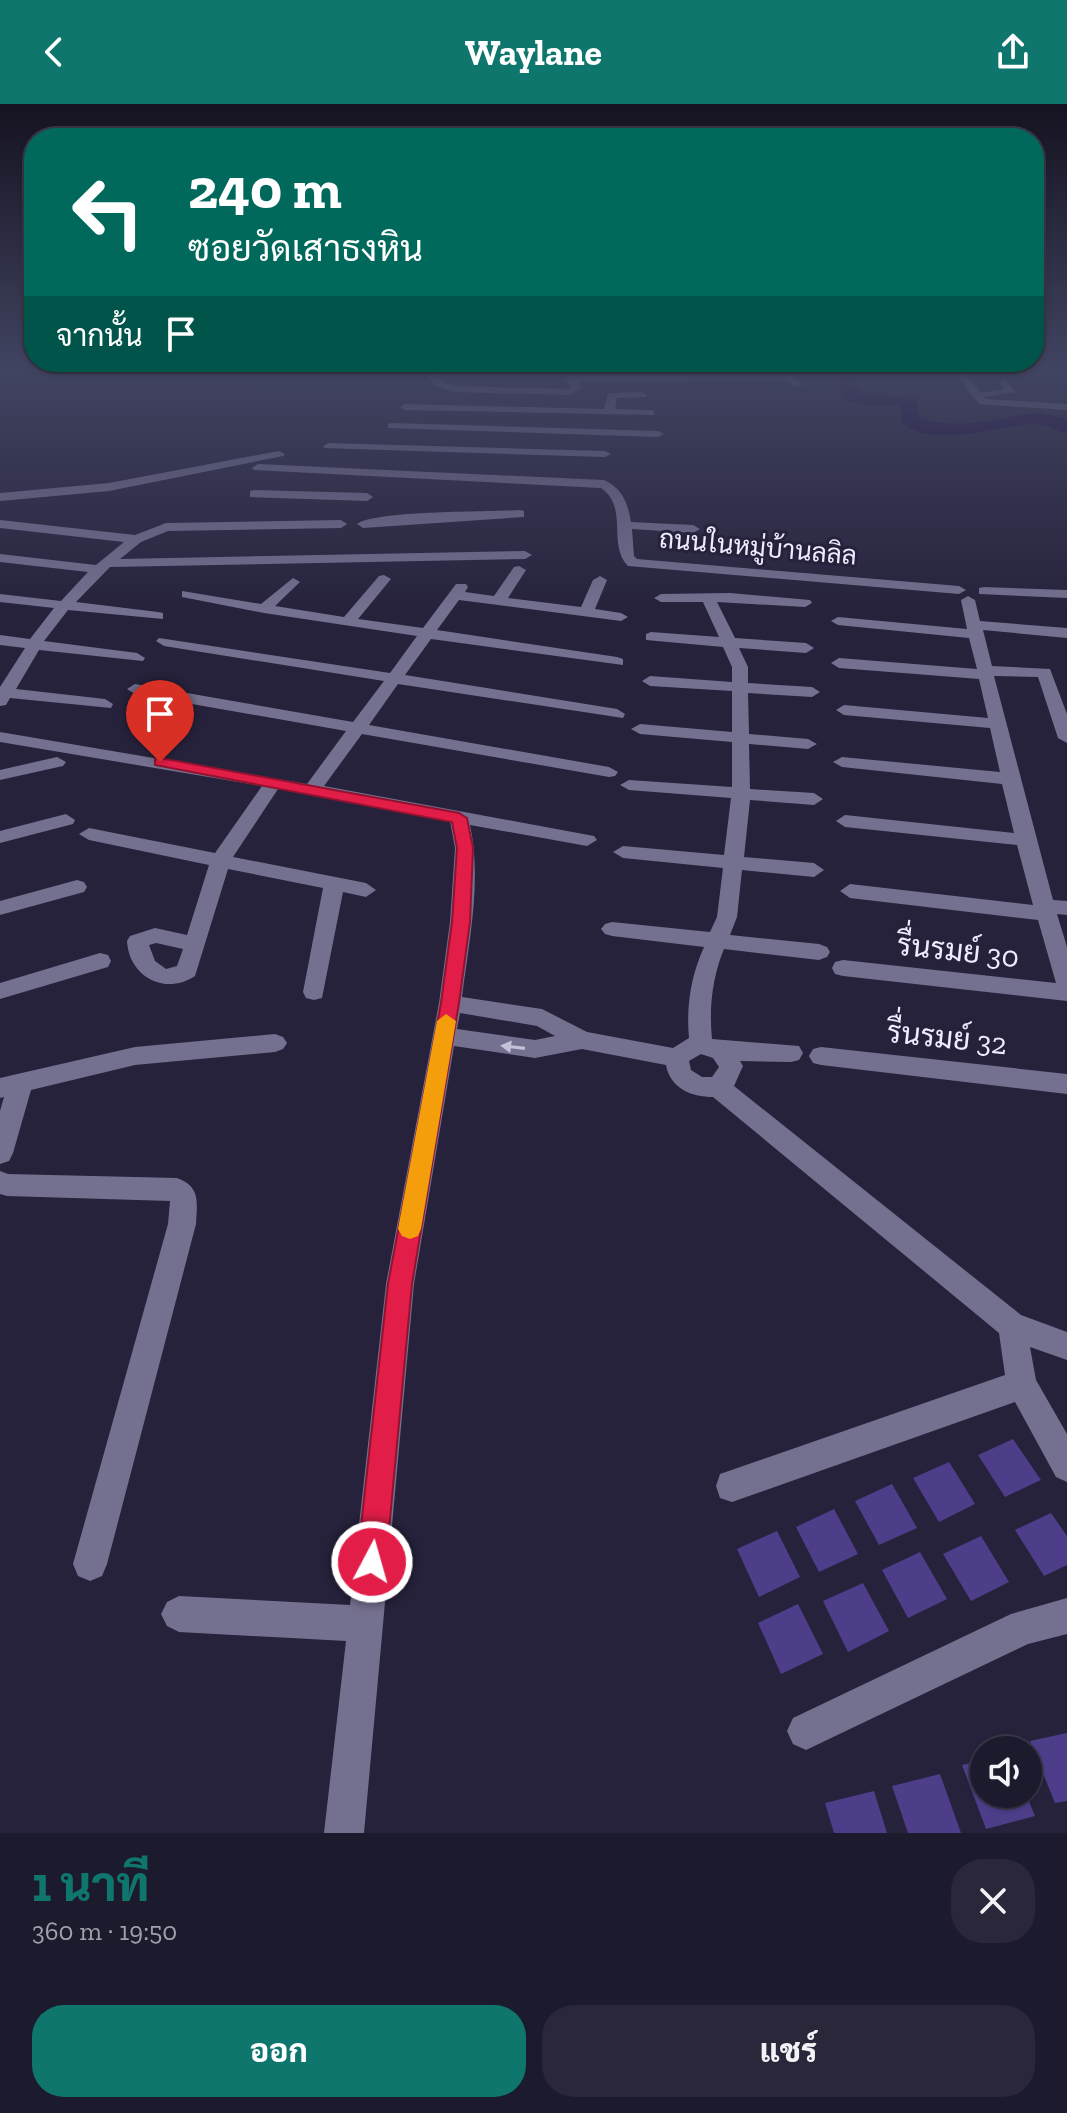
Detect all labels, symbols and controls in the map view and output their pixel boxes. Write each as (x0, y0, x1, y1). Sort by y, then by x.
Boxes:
icon: back (32, 30, 76, 74)
icon: share (991, 30, 1035, 74)
text: Waylane (465, 31, 602, 74)
text: 240 m (188, 155, 342, 222)
icon: left (56, 160, 160, 264)
text: ซอยวัดเสาธงหิน (188, 227, 423, 270)
icon: arrive (159, 312, 203, 356)
text: จากนั้น (56, 318, 143, 354)
street label: ถนนในหมู่บ้านลลิล (658, 522, 858, 574)
pin (126, 680, 194, 762)
icon: arrive (138, 692, 182, 736)
street label: รื่นรมย์ 30 (894, 919, 1022, 975)
street label: รื่นรมย์ 32 (884, 1006, 1010, 1062)
one-way arrow (500, 1040, 525, 1053)
position arrow (330, 1520, 414, 1604)
map controls (970, 1736, 1042, 1808)
button: sound (970, 1736, 1042, 1808)
text: 1 นาที (32, 1856, 150, 1913)
button: close (951, 1859, 1035, 1943)
text: 360 m · 19:50 (32, 1915, 177, 1947)
button: ออก (32, 2005, 526, 2097)
button: แชร์ (542, 2005, 1035, 2097)

